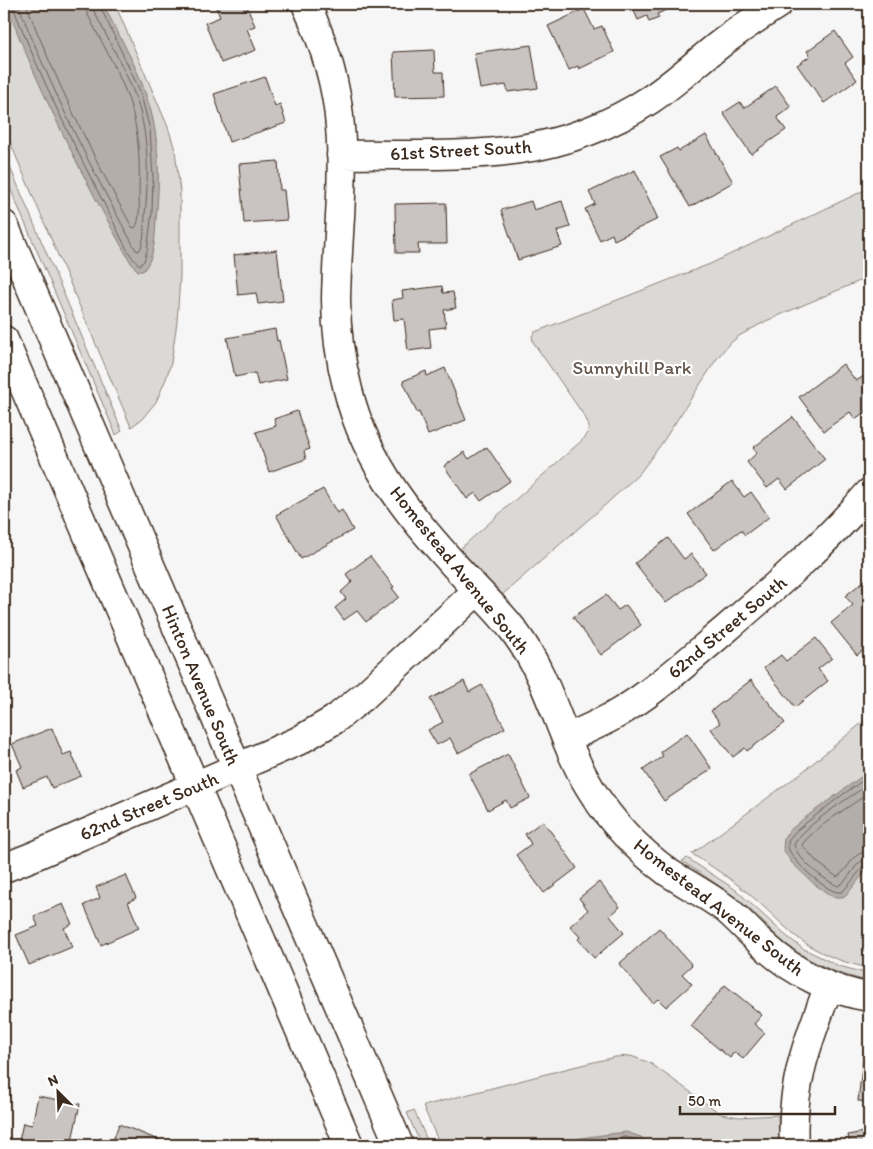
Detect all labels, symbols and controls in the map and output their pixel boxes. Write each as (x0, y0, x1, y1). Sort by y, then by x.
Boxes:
street label: 61st Street South (390, 135, 533, 165)
park label: Sunnyhill Park (572, 356, 692, 379)
street label: Homestead Avenue South (385, 481, 535, 659)
street label: 62nd Street South (663, 570, 792, 683)
street label: Hinton Avenue South (157, 601, 245, 769)
street label: 62nd Street South (76, 766, 222, 846)
street label: Homestead Avenue South (629, 833, 809, 981)
north arrow (32, 1066, 82, 1116)
text: N (45, 1071, 61, 1090)
scale bar (680, 1084, 836, 1116)
text: 50 m (688, 1092, 721, 1110)

